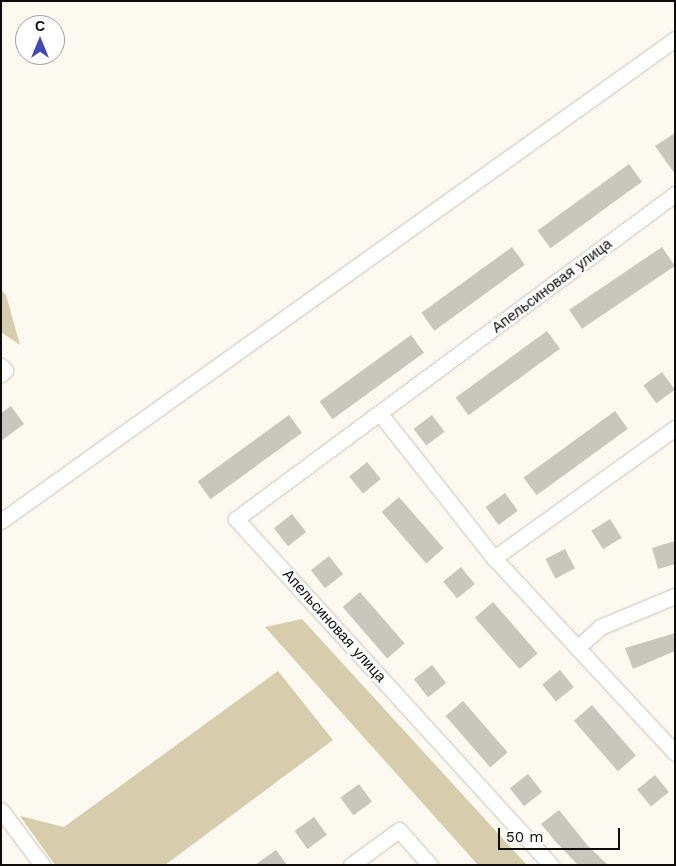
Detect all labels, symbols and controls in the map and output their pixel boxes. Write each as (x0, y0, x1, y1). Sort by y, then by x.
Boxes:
north arrow (15, 15, 65, 65)
text: С (35, 18, 45, 34)
street label: Апельсиновая улица (488, 235, 616, 337)
street label: Апельсиновая улица (279, 566, 389, 686)
scale bar (501, 818, 624, 850)
text: 50 m (506, 828, 543, 846)

